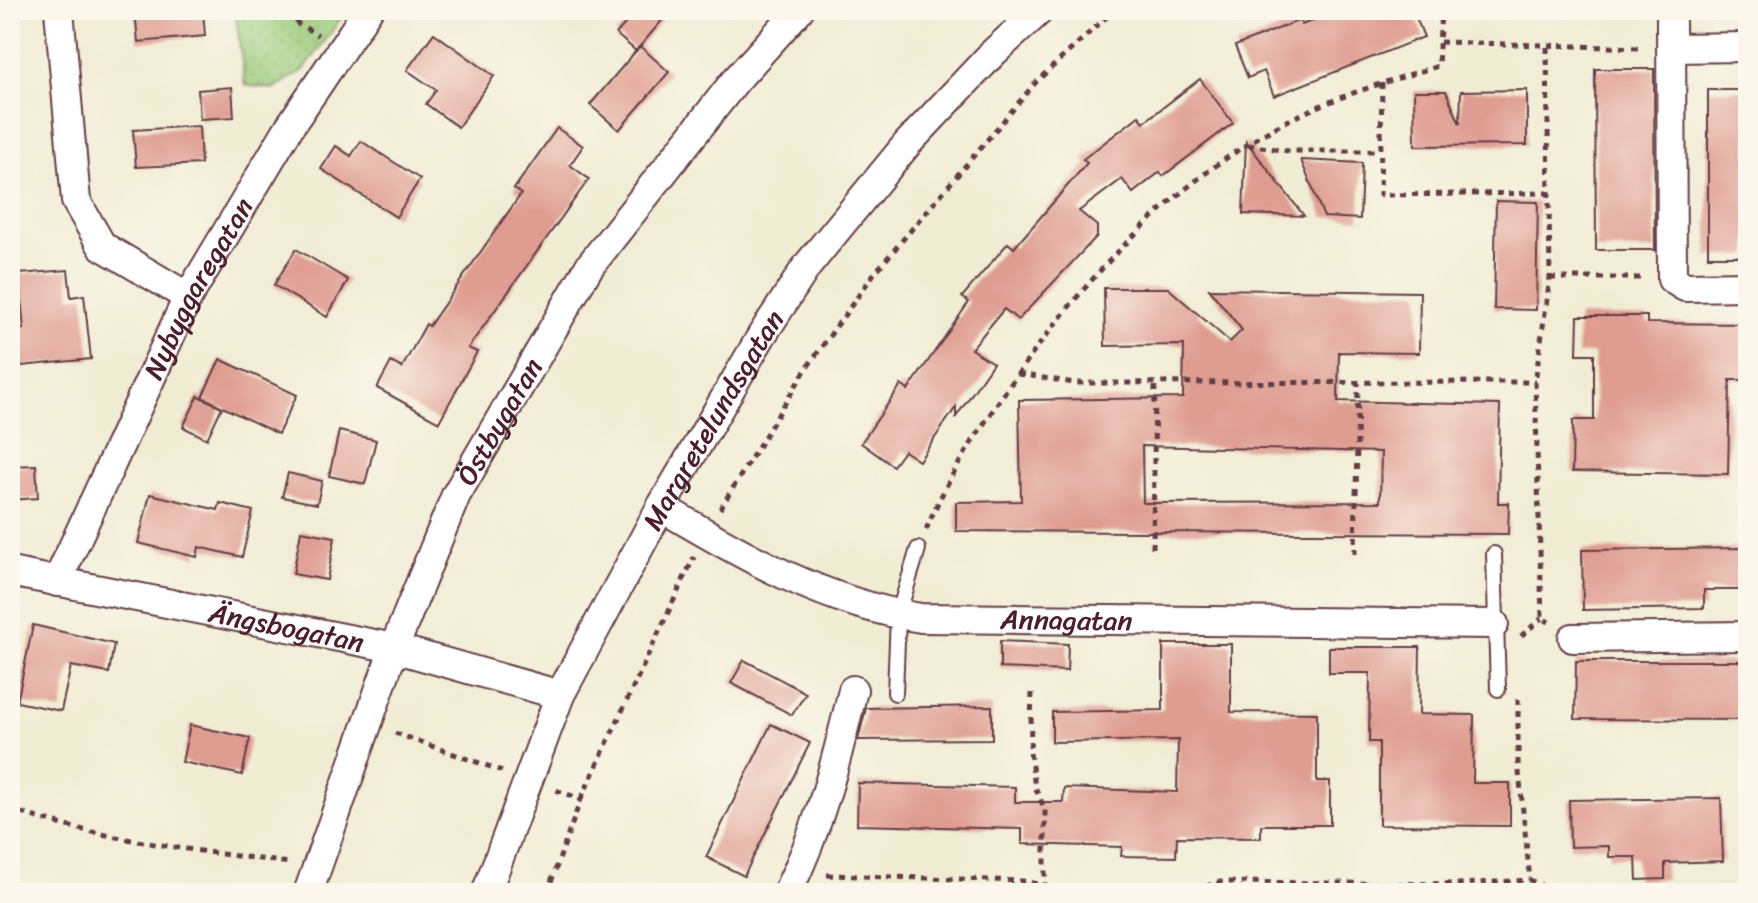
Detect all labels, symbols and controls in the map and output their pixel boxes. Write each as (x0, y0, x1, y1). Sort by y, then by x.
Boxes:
street label: Nybyggaregatan (129, 188, 267, 388)
street label: Margretelundsgatan (629, 300, 797, 540)
street label: Östbygatan (443, 348, 556, 495)
street label: Ängsbogatan (204, 588, 368, 667)
street label: Annagatan (999, 595, 1133, 645)

